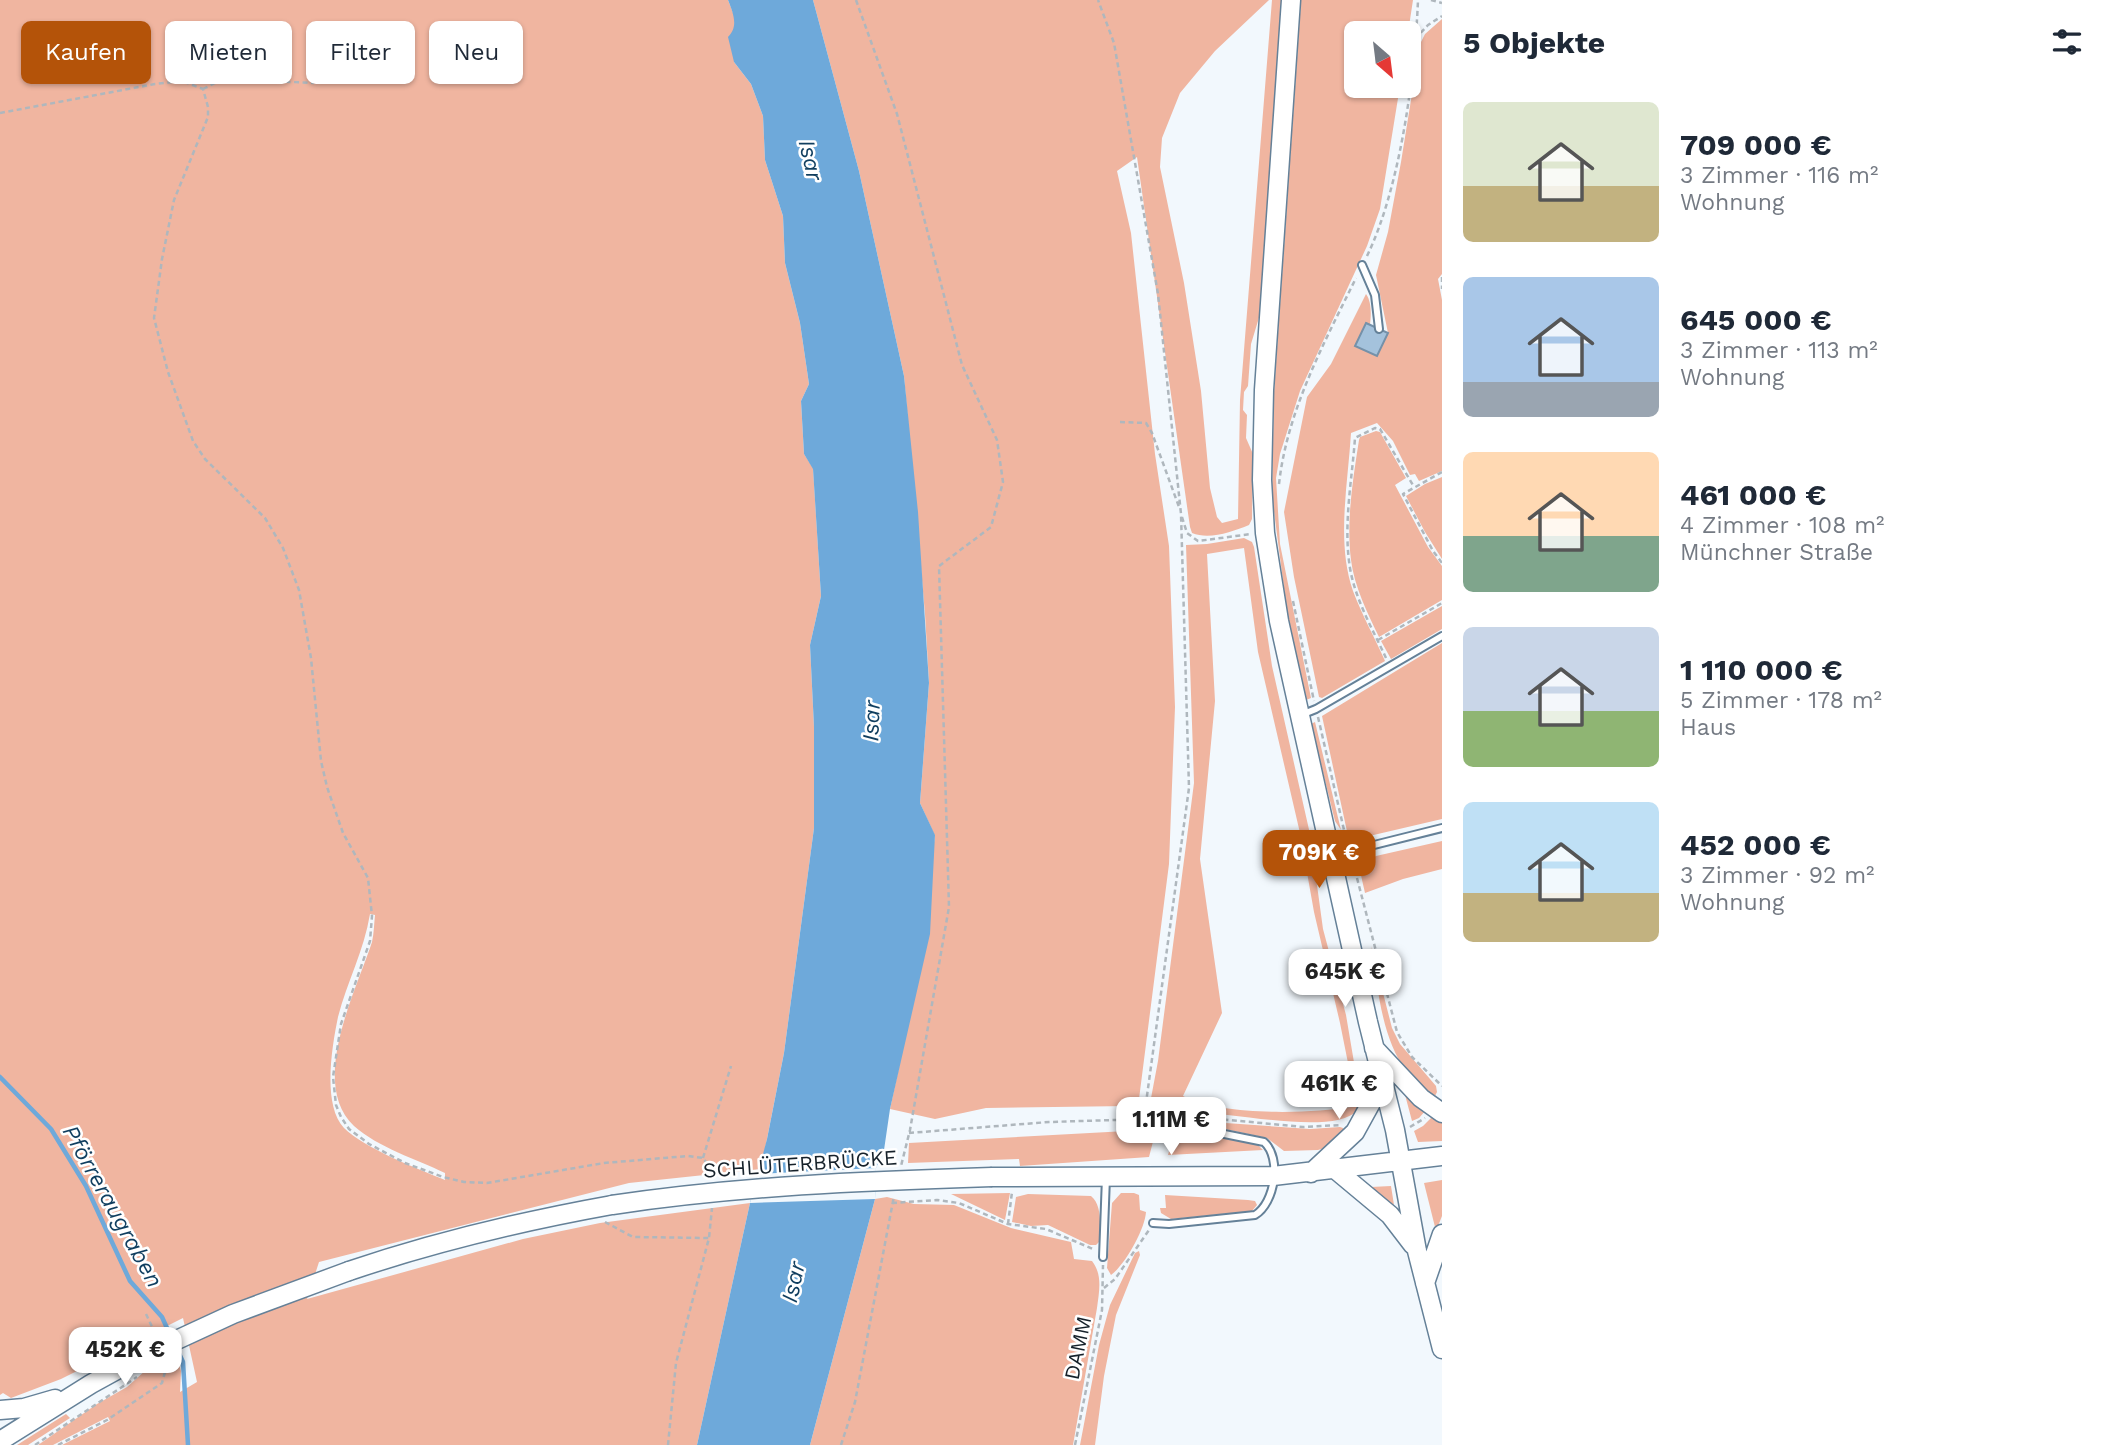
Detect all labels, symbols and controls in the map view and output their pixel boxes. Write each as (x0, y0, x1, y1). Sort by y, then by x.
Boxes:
chip: Kaufen (21, 21, 151, 84)
chip: Mieten (165, 21, 292, 84)
chip: Filter (306, 21, 415, 84)
chip: Neu (429, 21, 523, 84)
north arrow (1344, 21, 1421, 98)
map controls (1344, 21, 1421, 98)
icon: filters (2048, 23, 2086, 61)
text: 5 Objekte (1463, 25, 1605, 60)
text: 709 000 € (1680, 127, 1831, 162)
icon: home (1519, 130, 1603, 214)
water label: Isar (793, 137, 829, 184)
text: 3 Zimmer · 116 m² (1680, 162, 1878, 189)
text: Wohnung (1680, 189, 1784, 216)
text: 645 000 € (1680, 302, 1832, 337)
icon: home (1519, 305, 1603, 389)
text: 3 Zimmer · 113 m² (1680, 337, 1878, 364)
text: Wohnung (1680, 364, 1784, 391)
text: 461 000 € (1680, 477, 1826, 512)
icon: home (1519, 480, 1603, 564)
text: 4 Zimmer · 108 m² (1680, 512, 1885, 539)
text: Münchner Straße (1680, 539, 1873, 566)
text: 1 110 000 € (1680, 652, 1843, 687)
icon: home (1519, 655, 1603, 739)
text: 5 Zimmer · 178 m² (1680, 687, 1882, 714)
water label: Isar (857, 699, 886, 742)
text: Haus (1680, 714, 1736, 741)
text: 452 000 € (1680, 827, 1831, 862)
pin: 709K € (1262, 830, 1376, 890)
icon: home (1519, 830, 1603, 914)
text: 709K € (1279, 839, 1359, 866)
text: 3 Zimmer · 92 m² (1680, 862, 1874, 889)
text: Wohnung (1680, 889, 1784, 916)
pin: 645K € (1288, 950, 1402, 1009)
text: 645K € (1305, 958, 1385, 985)
pin: 461K € (1282, 1062, 1396, 1121)
text: 461K € (1300, 1070, 1378, 1097)
pin: 1.11M € (1106, 1098, 1236, 1157)
text: 1.11M € (1132, 1106, 1210, 1133)
water label: Pförreraugraben (57, 1120, 168, 1292)
street label: SCHLÜTERBRÜCKE (702, 1144, 898, 1183)
water label: Isar (776, 1258, 811, 1305)
street label: DAMM (1059, 1314, 1096, 1382)
pin: 452K € (68, 1328, 182, 1387)
text: 452K € (85, 1336, 165, 1363)

